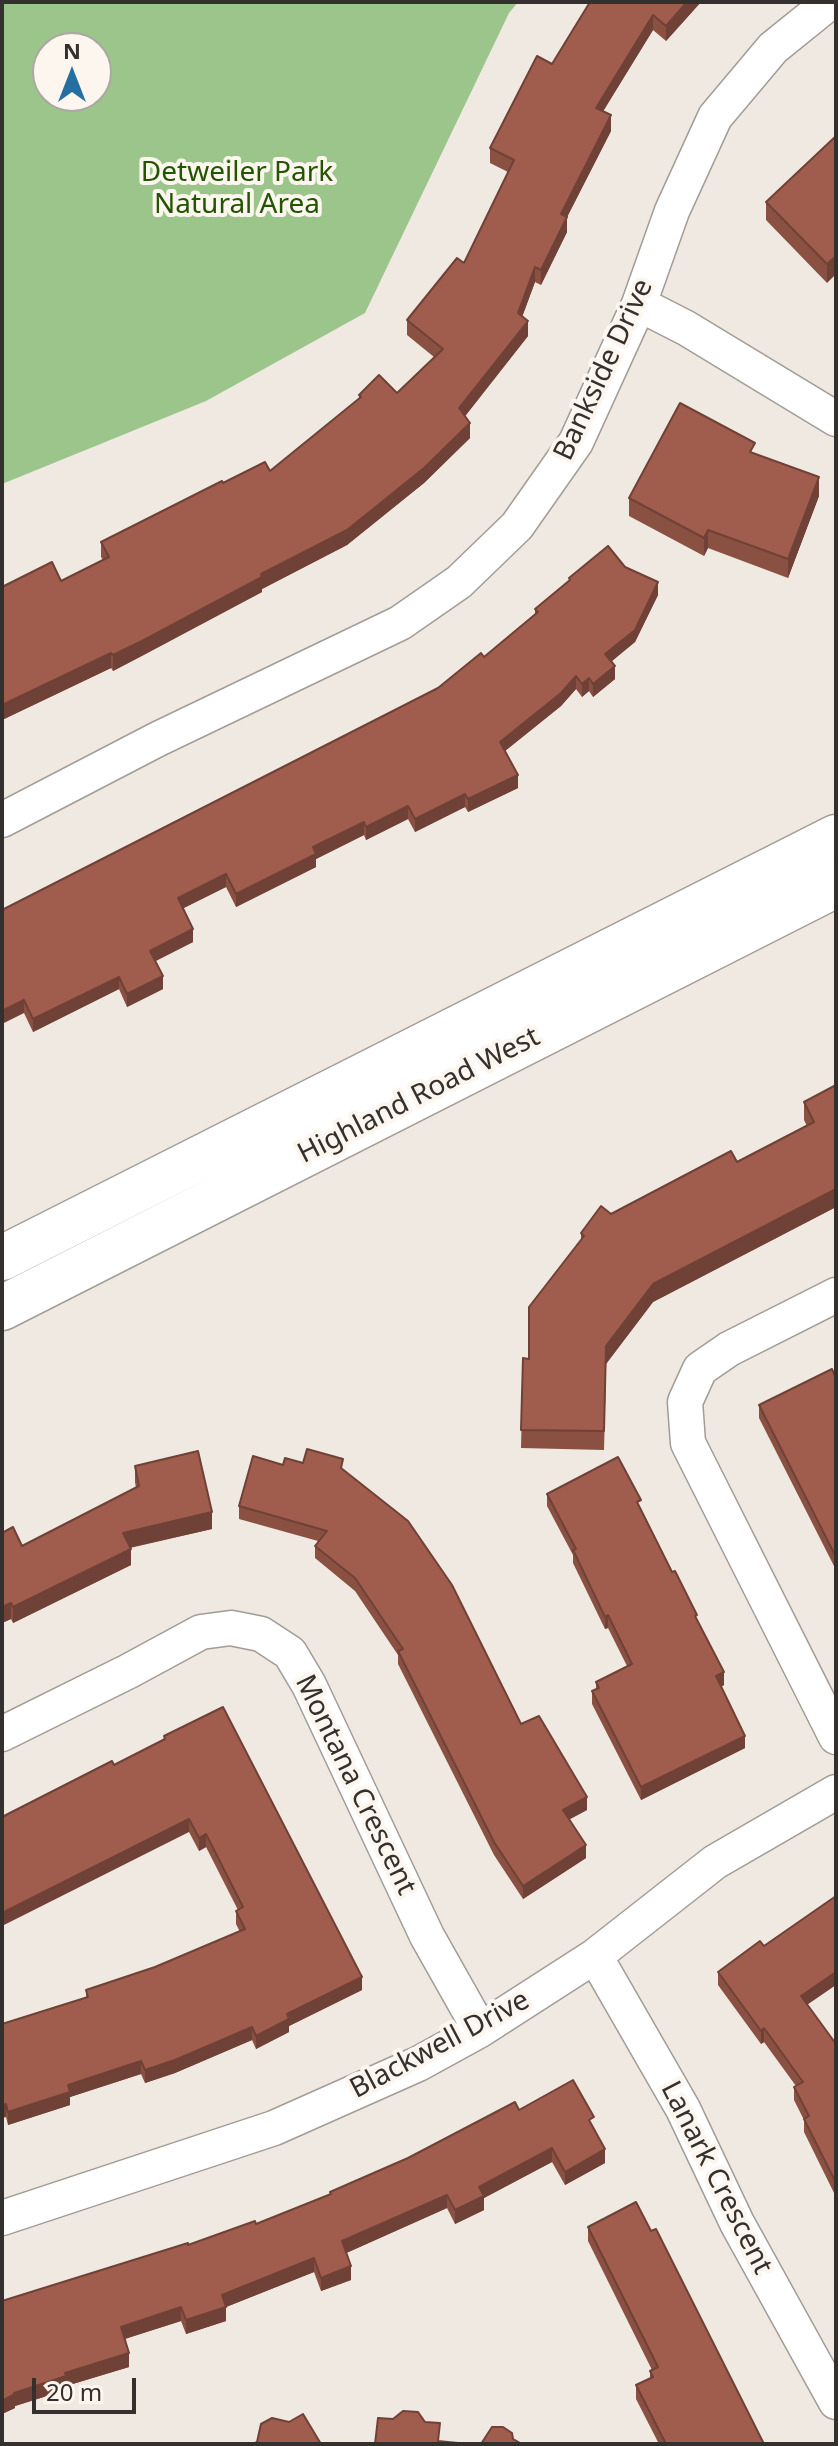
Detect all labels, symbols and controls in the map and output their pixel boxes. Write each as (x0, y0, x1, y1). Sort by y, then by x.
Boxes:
north arrow (32, 32, 112, 112)
text: N (63, 35, 81, 65)
park label: Detweiler Park Natural Area (141, 156, 333, 222)
street label: Bankside Drive (547, 274, 661, 466)
street label: Highland Road West (293, 1021, 545, 1171)
street label: Montana Crescent (287, 1670, 423, 1900)
street label: Blackwell Drive (345, 1984, 535, 2106)
street label: Lanark Crescent (653, 2076, 779, 2280)
scale bar (36, 2362, 140, 2412)
text: 20 m (46, 2375, 102, 2408)

